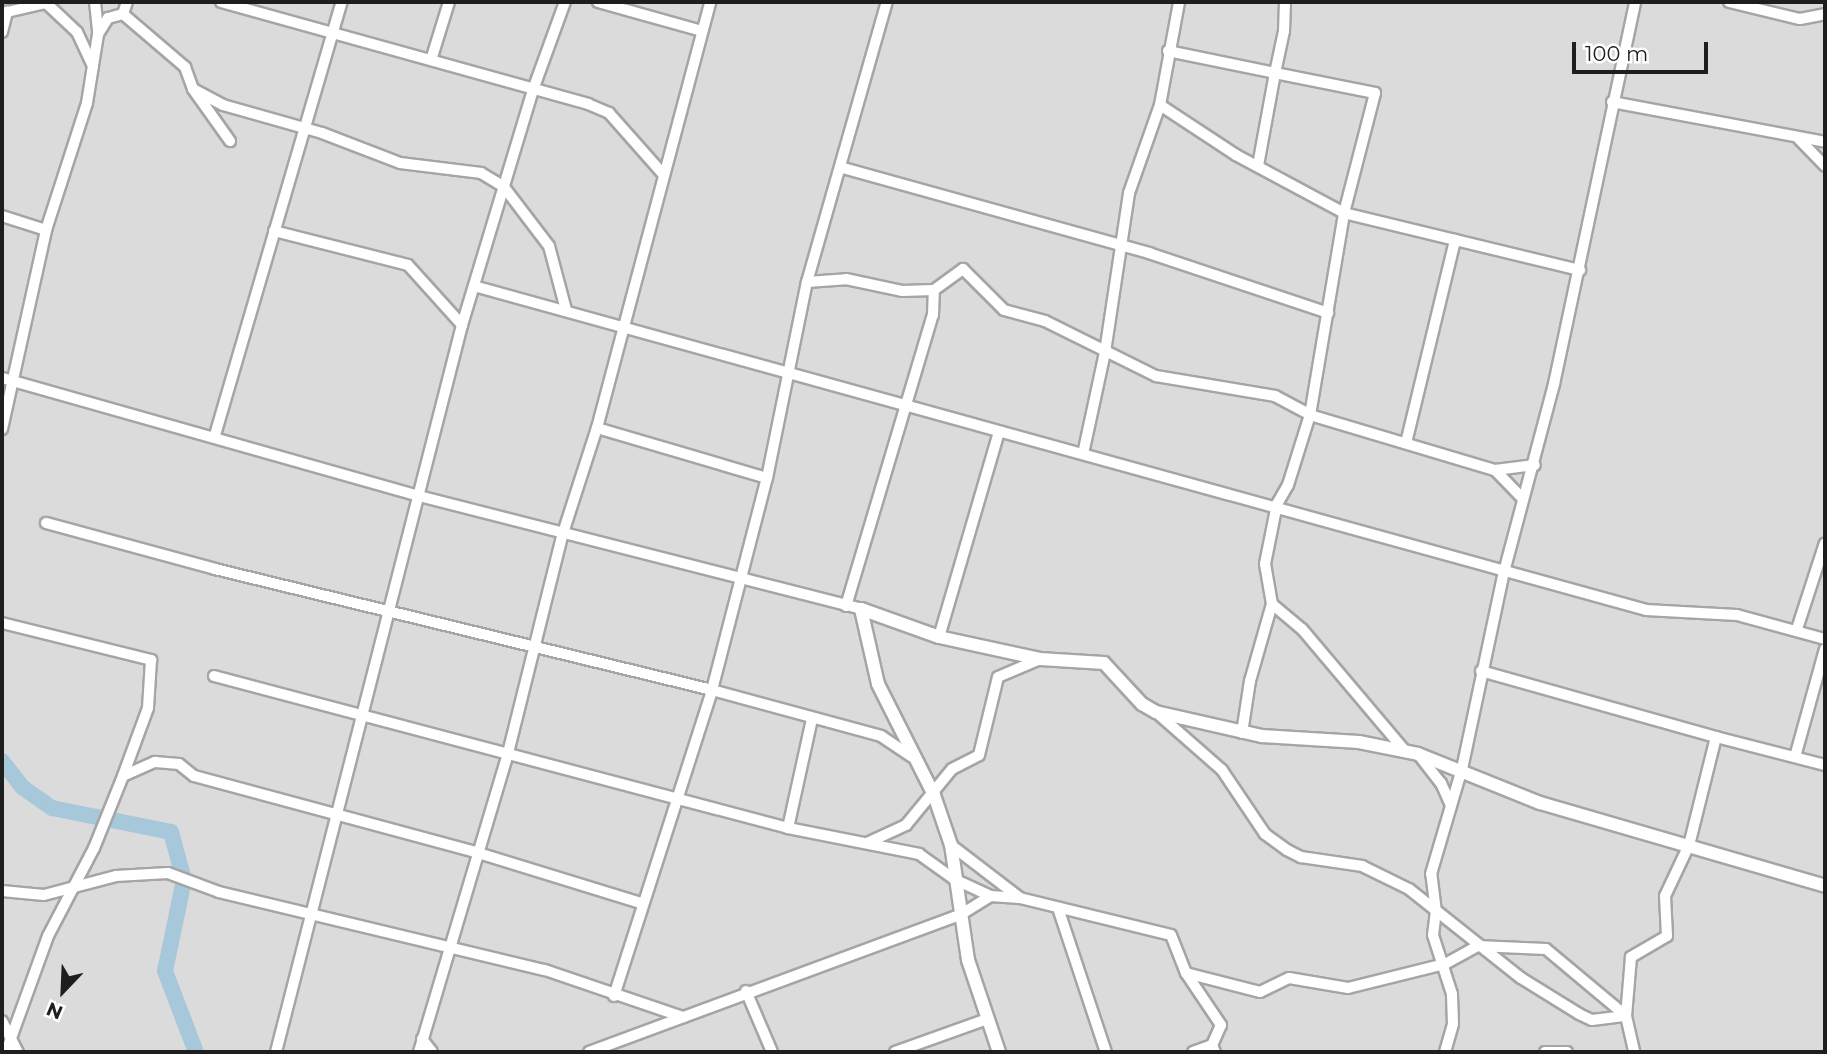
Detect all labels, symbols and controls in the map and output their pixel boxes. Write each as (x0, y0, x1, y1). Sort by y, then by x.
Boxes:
scale bar (1575, 28, 1712, 72)
text: 100 m (1585, 41, 1648, 66)
north arrow (28, 956, 98, 1026)
text: N (43, 997, 66, 1024)

